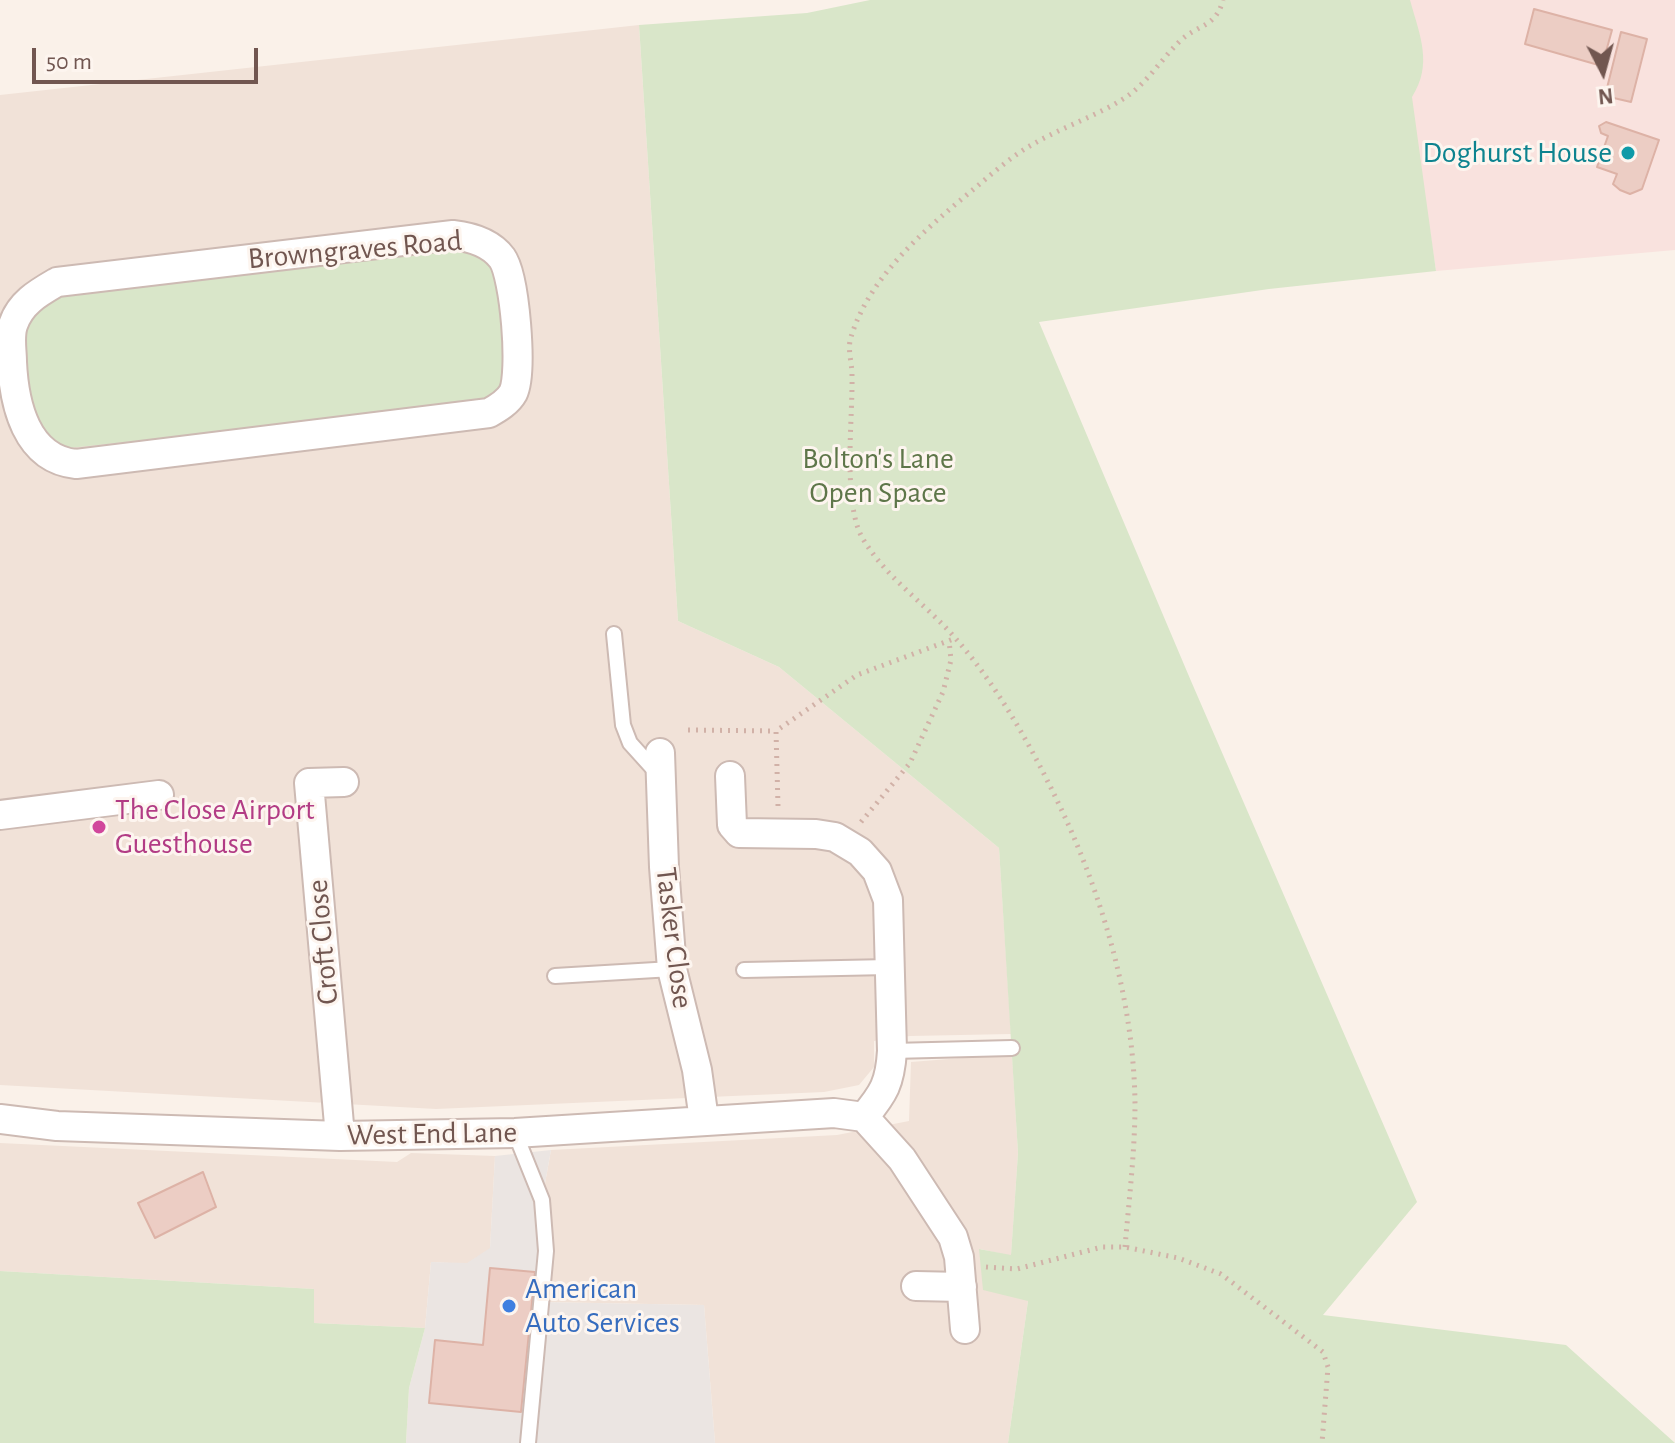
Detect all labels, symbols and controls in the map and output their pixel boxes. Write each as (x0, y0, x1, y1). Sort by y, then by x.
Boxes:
scale bar (36, 32, 262, 82)
north arrow (1563, 32, 1643, 112)
text: 50 m (46, 50, 92, 74)
text: N (1597, 84, 1614, 108)
place label: Doghurst House (1422, 135, 1612, 171)
marker: Doghurst House (1619, 144, 1637, 162)
street label: Browngraves Road (246, 223, 464, 277)
park label: Bolton's Lane Open Space (802, 441, 954, 512)
place label: The Close Airport Guesthouse (115, 792, 315, 862)
marker: The Close Airport Guesthouse (90, 818, 108, 836)
street label: Tasker Close (647, 865, 701, 1011)
street label: Croft Close (300, 878, 346, 1006)
street label: West End Lane (346, 1115, 518, 1153)
place label: American Auto Services (525, 1271, 680, 1342)
marker: American Auto Services (500, 1297, 518, 1315)

